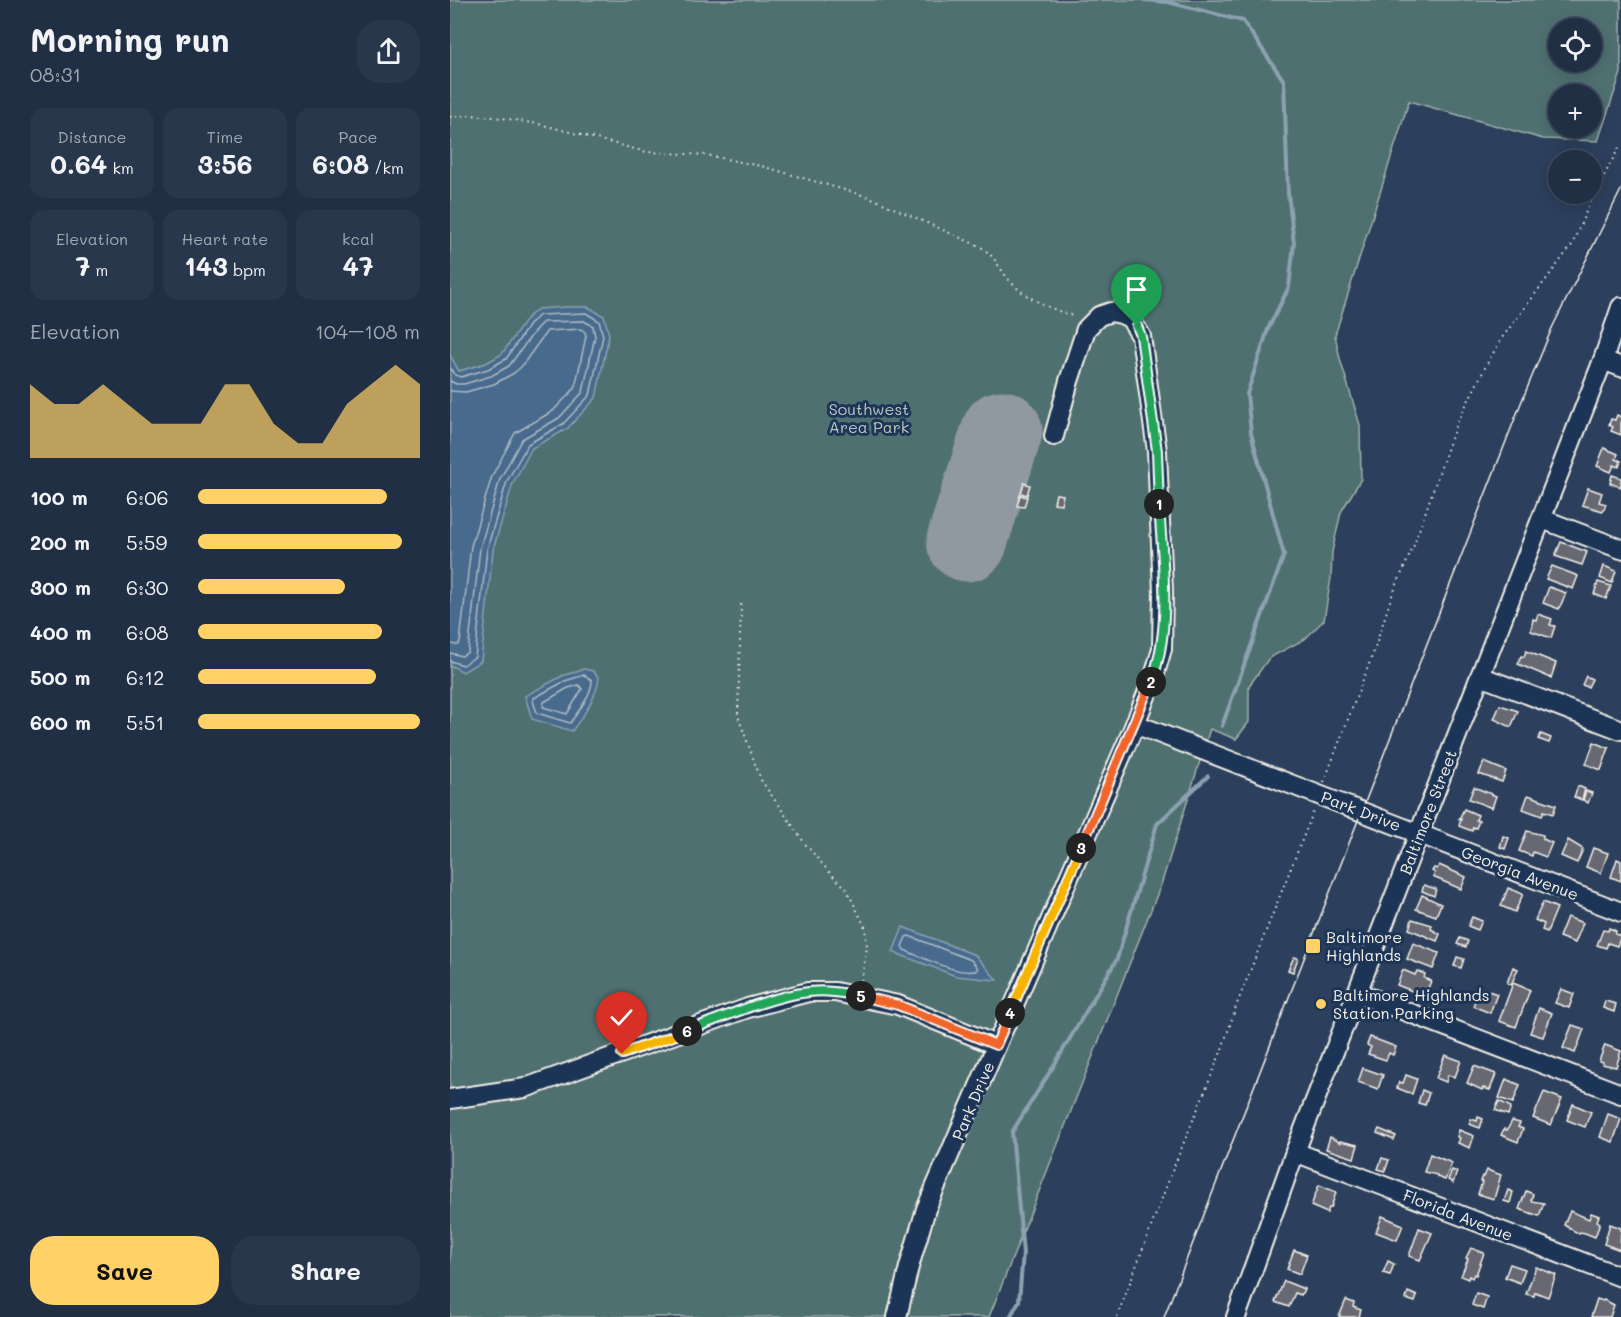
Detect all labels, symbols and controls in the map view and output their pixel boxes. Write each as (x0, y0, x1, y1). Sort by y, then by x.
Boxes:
text: Morning run (30, 17, 230, 60)
map controls (1548, 18, 1602, 204)
button: locate (1548, 18, 1602, 72)
button: share (357, 20, 420, 83)
text: 08:31 (30, 61, 81, 87)
button: + (1548, 84, 1602, 138)
text: Distance (58, 126, 126, 147)
text: Time (207, 126, 243, 147)
text: Pace (338, 126, 378, 147)
text: 0.64 (50, 147, 107, 181)
text: 3:56 (198, 147, 252, 181)
text: 6:08 (312, 147, 369, 181)
button: − (1548, 150, 1602, 204)
text: km (107, 157, 134, 178)
text: /km (369, 157, 404, 178)
text: Elevation (56, 228, 128, 249)
text: Heart rate (182, 228, 268, 249)
text: kcal (342, 228, 374, 249)
text: 7 (76, 249, 90, 283)
text: 143 (184, 249, 228, 283)
text: 47 (343, 249, 373, 283)
text: m (90, 259, 108, 280)
text: bpm (228, 259, 266, 280)
pin (1111, 264, 1162, 326)
icon: arrive (1120, 273, 1153, 306)
text: Elevation (30, 318, 120, 344)
text: 104–108 m (315, 318, 420, 344)
park label: Southwest Area Park (829, 398, 909, 437)
text: 100 m (30, 484, 88, 510)
text: 6:06 (126, 484, 169, 510)
pin: 1 (1144, 489, 1174, 519)
text: 1 (1155, 493, 1163, 514)
text: 200 m (30, 529, 90, 555)
text: 5:59 (126, 529, 167, 555)
text: 300 m (30, 574, 91, 600)
text: 6:30 (126, 574, 168, 600)
text: 400 m (30, 619, 91, 645)
text: 6:08 (126, 619, 169, 645)
text: 500 m (30, 664, 90, 690)
text: 6:12 (126, 664, 164, 690)
pin: 2 (1136, 667, 1166, 697)
text: 2 (1147, 671, 1155, 692)
text: 600 m (30, 709, 91, 735)
text: 5:51 (126, 709, 164, 735)
street label: Baltimore Street (1394, 746, 1461, 877)
street label: Park Drive (1318, 786, 1404, 835)
pin: 3 (1066, 833, 1096, 863)
text: 3 (1076, 837, 1086, 858)
street label: Georgia Avenue (1459, 841, 1582, 905)
place label: Baltimore Highlands (1326, 926, 1402, 965)
marker: Baltimore Highlands (1304, 937, 1322, 955)
pin: 5 (846, 981, 876, 1011)
place label: Baltimore Highlands Station Parking (1333, 984, 1490, 1023)
text: 5 (856, 985, 866, 1006)
pin (596, 992, 647, 1054)
marker: Baltimore Highlands Station Parking (1314, 997, 1328, 1011)
pin: 4 (995, 998, 1025, 1028)
icon: check (605, 1001, 638, 1034)
text: 4 (1005, 1002, 1015, 1023)
pin: 6 (672, 1016, 702, 1046)
text: 6 (682, 1020, 692, 1041)
street label: Park Drive (947, 1058, 999, 1143)
street label: Florida Avenue (1400, 1184, 1516, 1245)
button: Save (30, 1236, 219, 1305)
button: Share (231, 1236, 420, 1305)

